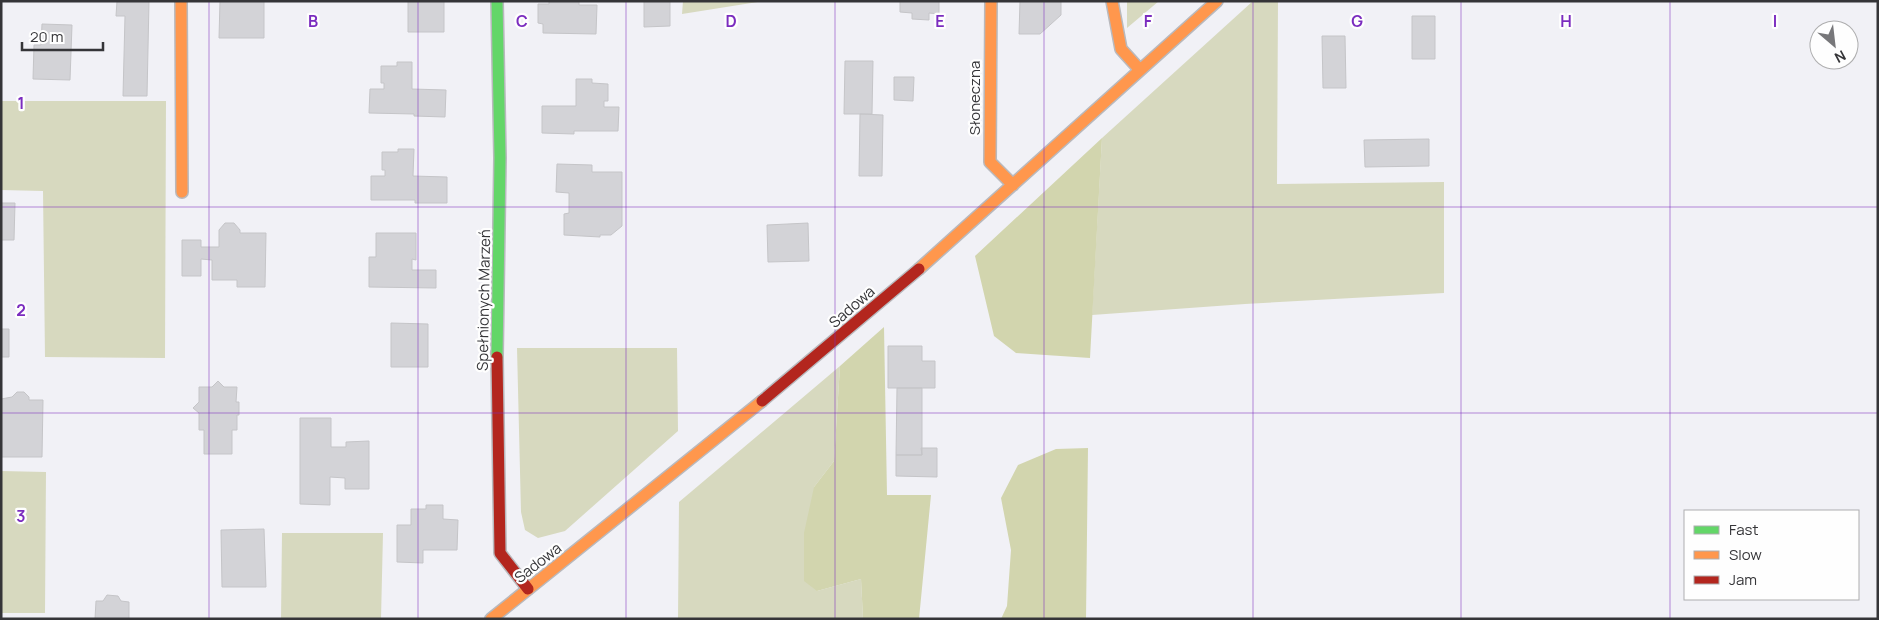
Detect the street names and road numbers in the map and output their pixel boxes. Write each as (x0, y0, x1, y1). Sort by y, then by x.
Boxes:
street label: Słoneczna (964, 61, 985, 135)
street label: Spełnionych Marzeń (472, 229, 495, 371)
street label: Sadowa (824, 281, 879, 332)
street label: Sadowa (510, 538, 566, 588)

